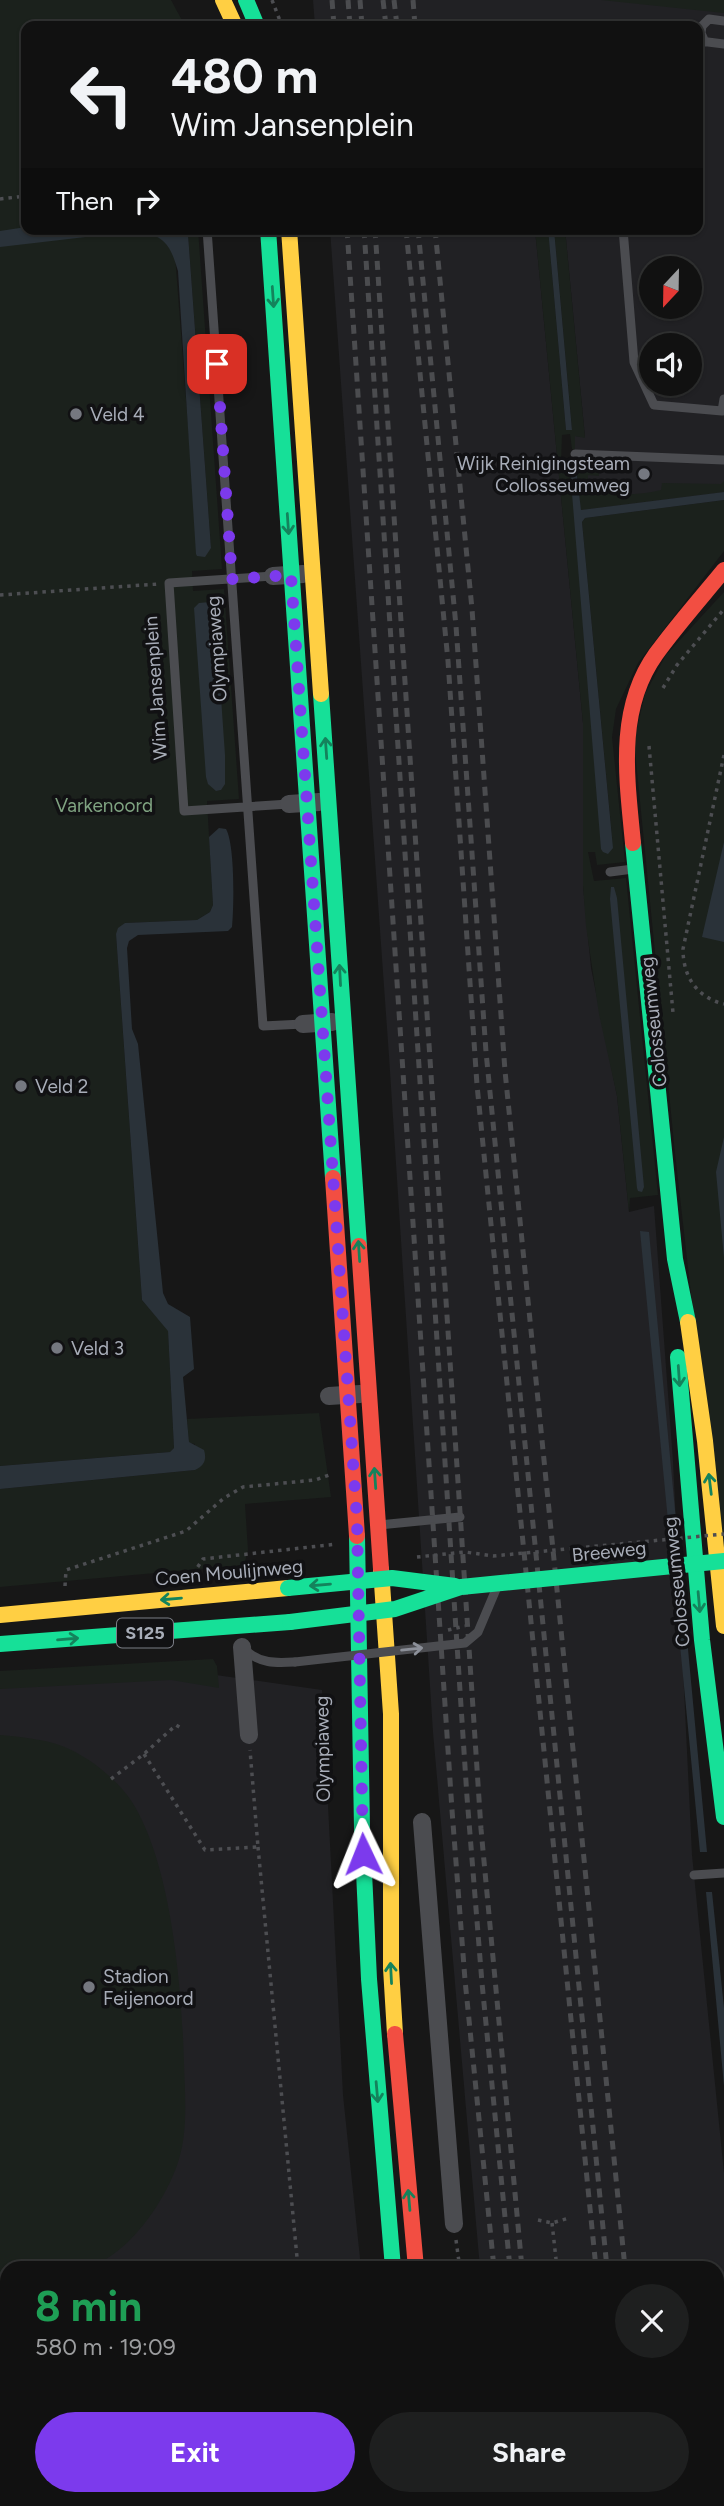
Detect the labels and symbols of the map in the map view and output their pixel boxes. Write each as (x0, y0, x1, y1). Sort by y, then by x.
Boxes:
north arrow (639, 256, 702, 318)
one-way arrow (267, 286, 280, 308)
pin (187, 334, 247, 394)
place label: Veld 4 (90, 403, 145, 426)
marker: Veld 4 (68, 406, 84, 422)
place label: Wijk Reinigingsteam Collosseumweg (457, 452, 630, 497)
marker: Wijk Reinigingsteam Collosseumweg (636, 466, 652, 482)
one-way arrow (282, 513, 295, 535)
street label: Olympiaweg (201, 595, 232, 703)
street label: Wim Jansenplein (139, 615, 172, 761)
one-way arrow (319, 737, 332, 760)
park label: Varkenoord (55, 794, 153, 817)
street label: Colosseumweg (635, 956, 672, 1088)
one-way arrow (333, 964, 346, 987)
place label: Veld 2 (35, 1075, 88, 1098)
marker: Veld 2 (13, 1078, 29, 1094)
one-way arrow (352, 1240, 365, 1263)
place label: Veld 3 (71, 1337, 124, 1360)
marker: Veld 3 (49, 1340, 65, 1356)
one-way arrow (673, 1364, 686, 1387)
one-way arrow (369, 1467, 382, 1490)
one-way arrow (703, 1474, 716, 1496)
street label: Colosseumweg (658, 1516, 695, 1648)
street label: Breeweg (571, 1536, 647, 1567)
street label: Coen Moulijnweg (154, 1555, 304, 1590)
one-way arrow (309, 1578, 332, 1591)
one-way arrow (693, 1591, 706, 1613)
one-way arrow (160, 1593, 183, 1606)
road number: S125 (117, 1618, 173, 1648)
one-way arrow (56, 1632, 79, 1645)
one-way arrow (400, 1643, 422, 1656)
street label: Olympiaweg (310, 1696, 335, 1802)
position arrow (326, 1817, 400, 1891)
one-way arrow (385, 1962, 398, 1985)
place label: Stadion Feijenoord (103, 1965, 194, 2010)
marker: Stadion Feijenoord (81, 1979, 97, 1995)
one-way arrow (371, 2081, 384, 2103)
one-way arrow (403, 2189, 416, 2212)

